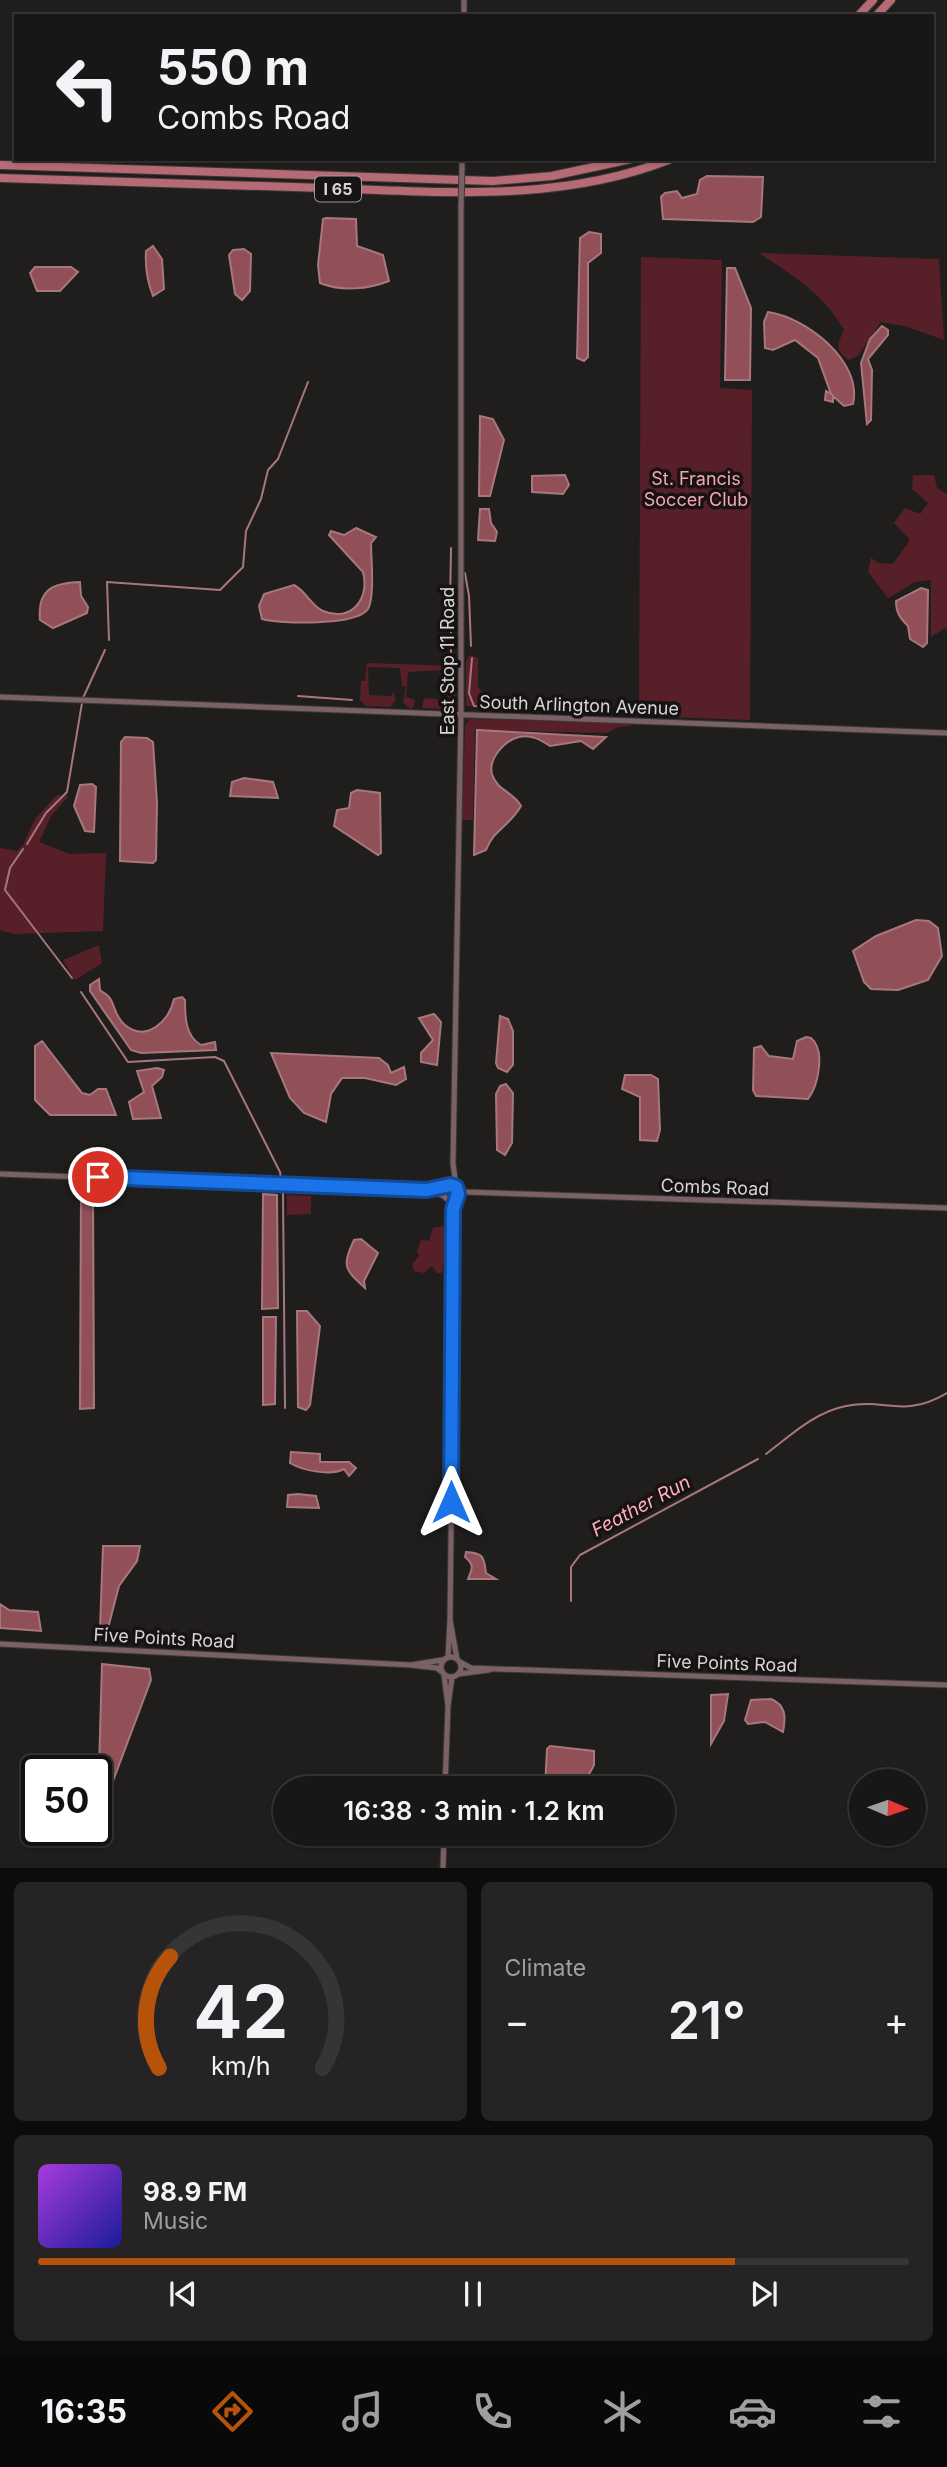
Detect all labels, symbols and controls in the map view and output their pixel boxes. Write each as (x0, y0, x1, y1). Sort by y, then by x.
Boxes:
text: 550 m (157, 38, 309, 97)
icon: left (42, 42, 133, 133)
text: Combs Road (157, 98, 350, 137)
road number: I 65 (315, 176, 361, 202)
park label: St. Francis Soccer Club (644, 468, 748, 510)
street label: East Stop 11 Road (437, 587, 458, 735)
street label: South Arlington Avenue (479, 691, 679, 719)
pin (68, 1147, 128, 1207)
icon: arrive (79, 1158, 117, 1196)
street label: Combs Road (660, 1175, 770, 1199)
position arrow (414, 1465, 488, 1539)
water label: Feather Run (588, 1470, 694, 1542)
street label: Five Points Road (93, 1624, 235, 1652)
street label: Five Points Road (656, 1650, 798, 1676)
speed limit sign: 50 (21, 1755, 112, 1846)
north arrow (849, 1769, 926, 1846)
map controls (849, 1769, 926, 1846)
text: 16:38 · 3 min · 1.2 km (343, 1795, 605, 1826)
text: Climate (505, 1954, 586, 1982)
text: 42 (193, 1967, 288, 2056)
text: 21° (668, 1989, 746, 2052)
text: − (505, 1998, 530, 2044)
text: + (884, 1998, 909, 2044)
text: km/h (211, 2050, 270, 2080)
text: 98.9 FM (143, 2176, 247, 2207)
text: Music (143, 2207, 208, 2235)
icon: previous (164, 2275, 202, 2313)
icon: pause (454, 2275, 492, 2313)
icon: next (745, 2275, 783, 2313)
icon: directions (208, 2387, 257, 2436)
icon: music (338, 2387, 387, 2436)
icon: phone (468, 2387, 517, 2436)
icon: climate (598, 2387, 647, 2436)
icon: car (728, 2387, 777, 2436)
icon: filters (857, 2387, 906, 2436)
text: 16:35 (40, 2392, 127, 2431)

